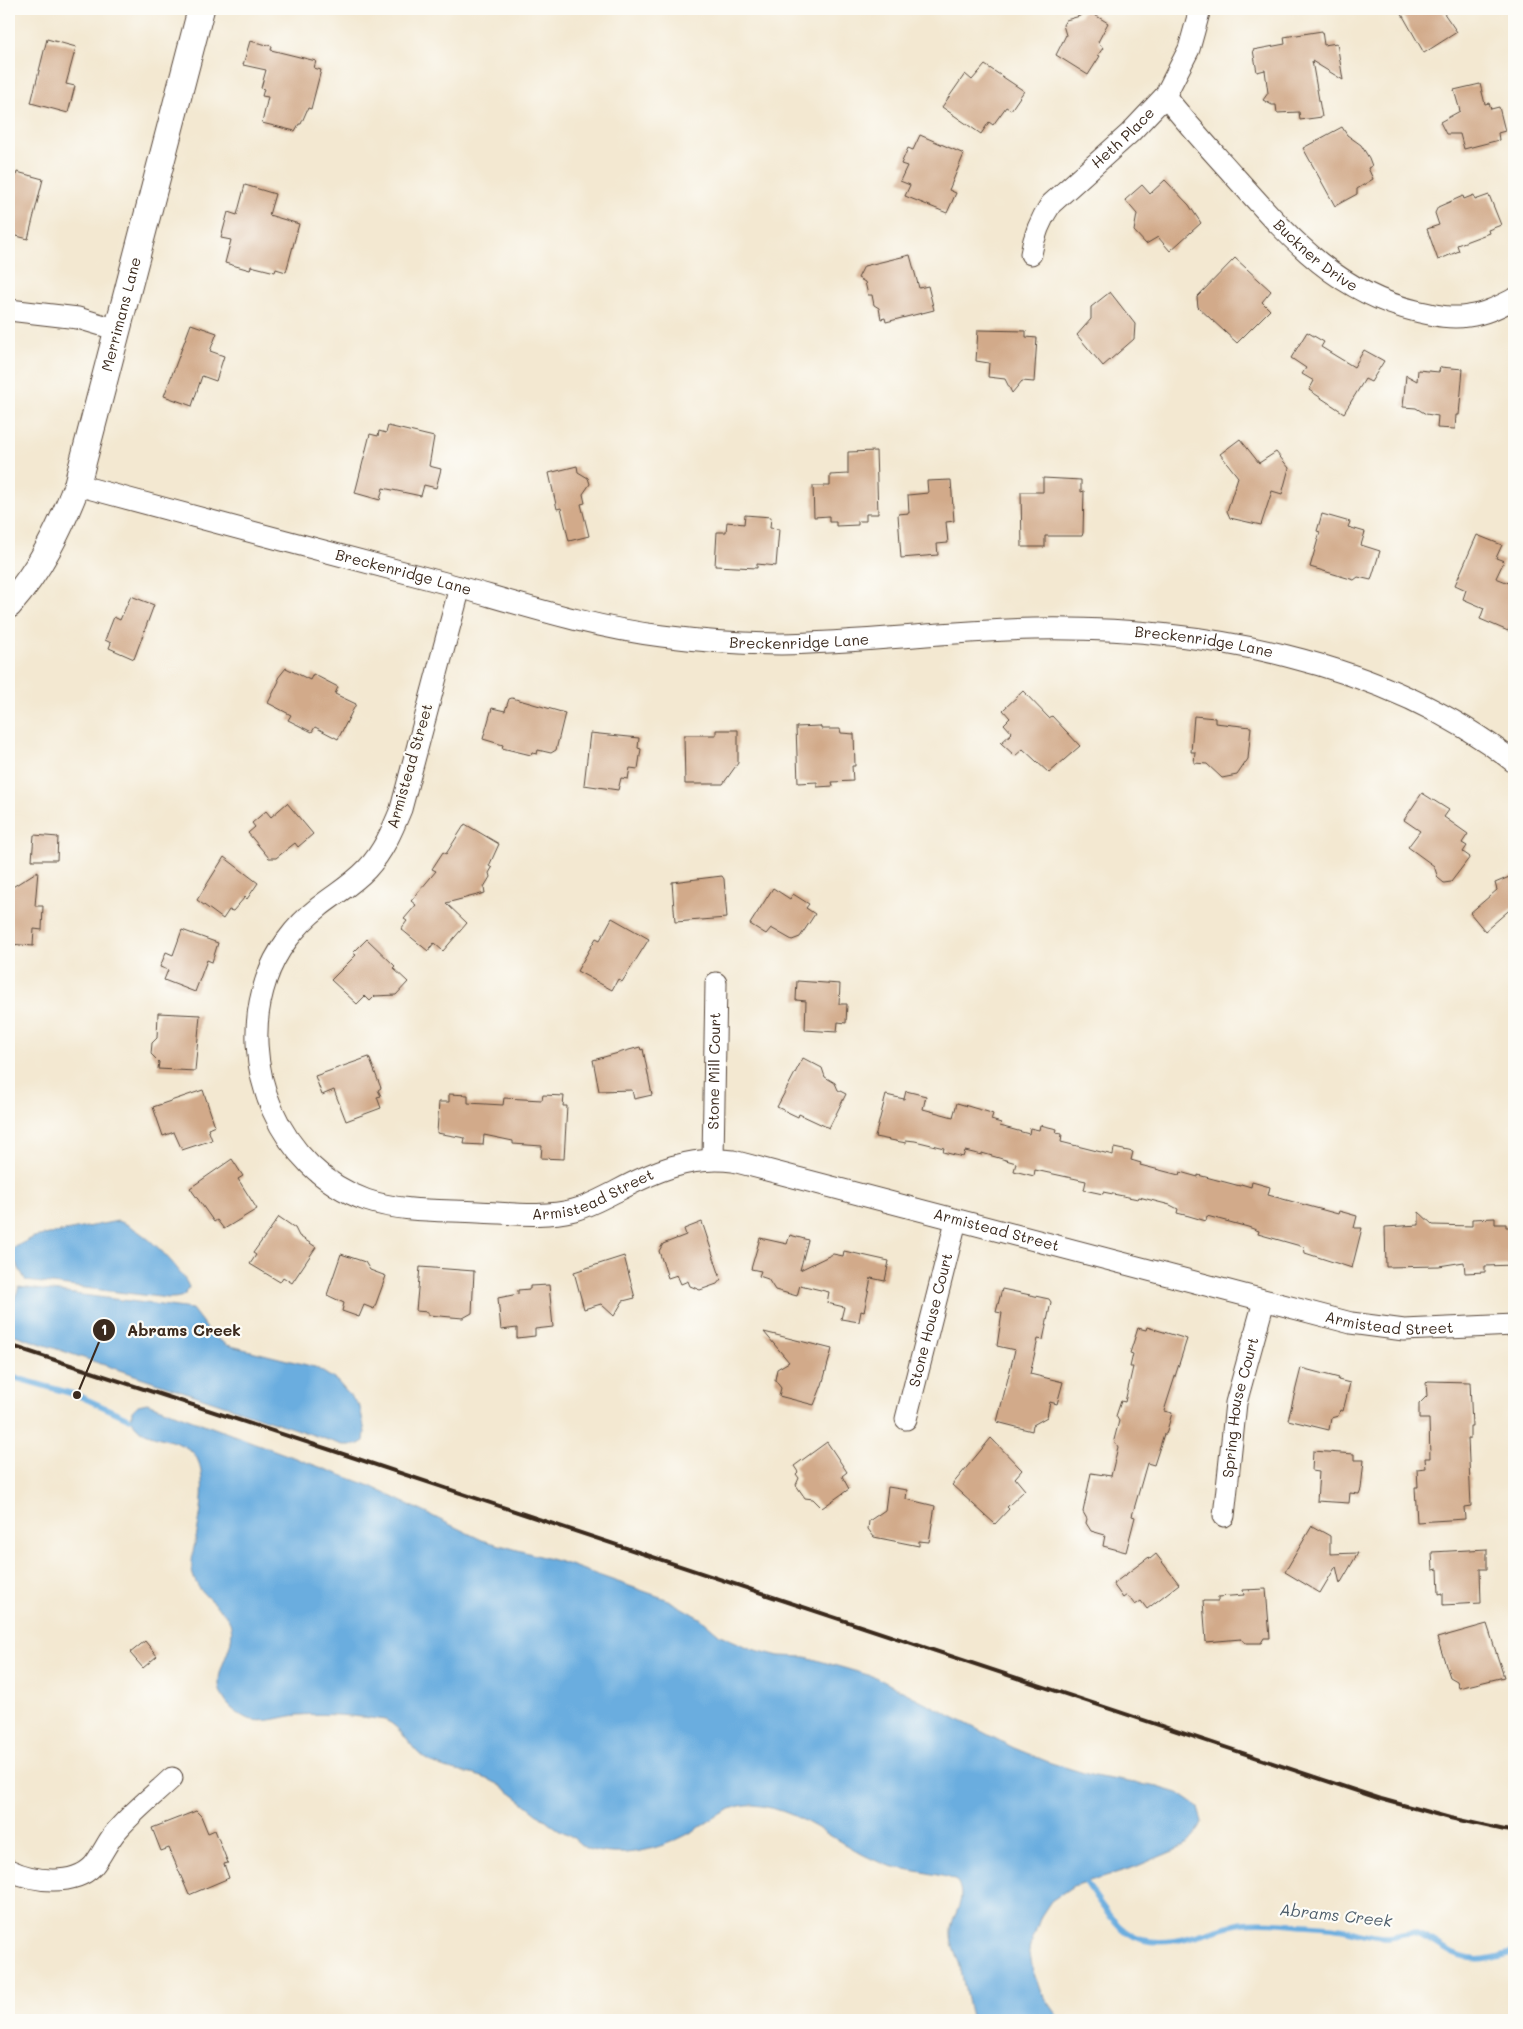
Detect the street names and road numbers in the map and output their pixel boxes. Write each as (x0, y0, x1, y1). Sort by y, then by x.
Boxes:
street label: Heth Place (1086, 102, 1158, 172)
street label: Buckner Drive (1270, 214, 1362, 295)
street label: Merrimans Lane (96, 255, 145, 373)
street label: Breckenridge Lane (334, 544, 474, 599)
street label: Breckenridge Lane (1134, 621, 1275, 661)
street label: Breckenridge Lane (729, 628, 870, 653)
street label: Armistead Street (382, 701, 436, 830)
street label: Stone Mill Court (703, 1012, 724, 1130)
street label: Armistead Street (532, 1164, 656, 1224)
street label: Armistead Street (932, 1203, 1062, 1255)
street label: Stone House Court (903, 1251, 957, 1389)
street label: Armistead Street (1323, 1306, 1454, 1339)
street label: Spring House Court (1217, 1335, 1263, 1479)

